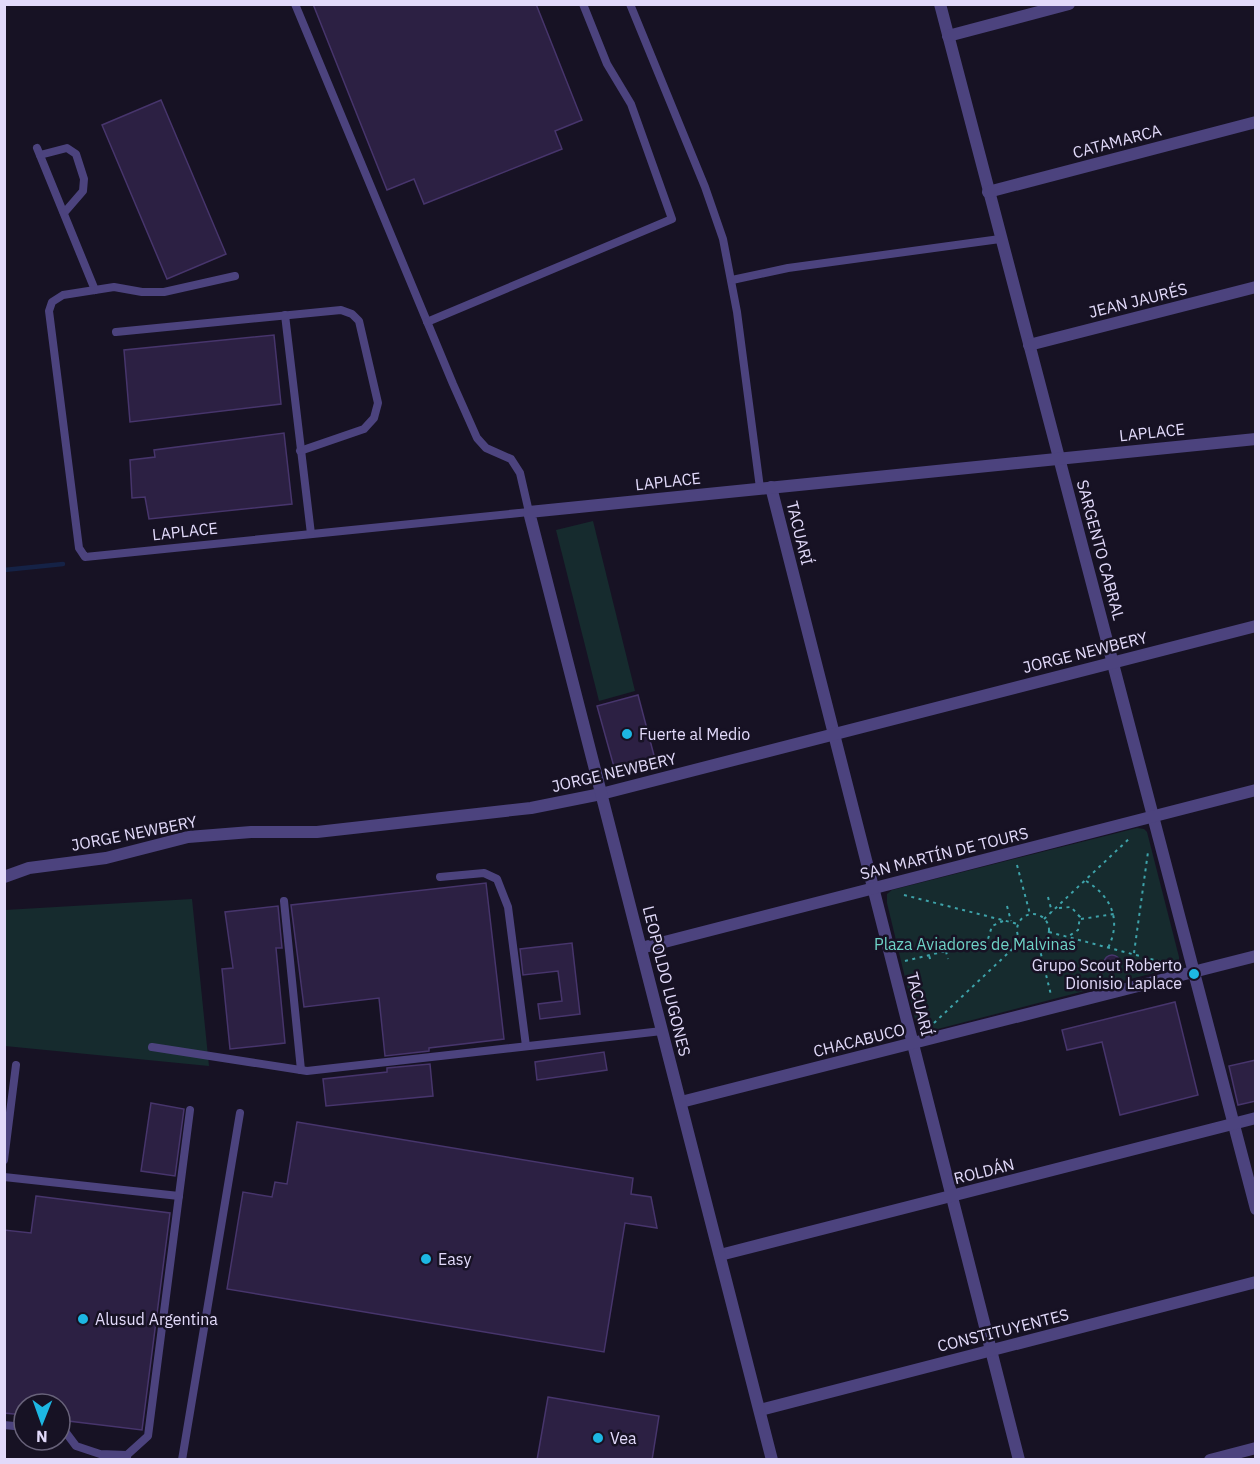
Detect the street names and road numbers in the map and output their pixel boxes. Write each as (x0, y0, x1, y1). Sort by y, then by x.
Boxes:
street label: CATAMARCA (1070, 120, 1164, 162)
street label: JEAN JAURÉS (1087, 277, 1189, 322)
street label: LAPLACE (1118, 419, 1186, 445)
street label: LAPLACE (634, 468, 702, 494)
street label: SARGENTO CABRAL (1073, 478, 1129, 622)
street label: TACUARÍ (782, 499, 819, 567)
street label: LAPLACE (151, 518, 219, 544)
street label: JORGE NEWBERY (1021, 627, 1150, 677)
street label: JORGE NEWBERY (550, 748, 679, 796)
street label: JORGE NEWBERY (69, 811, 199, 855)
street label: SAN MARTÍN DE TOURS (858, 821, 1030, 884)
street label: LEOPOLDO LUGONES (639, 904, 695, 1058)
street label: TACUARÍ (902, 970, 939, 1038)
street label: CHACABUCO (811, 1019, 907, 1061)
street label: ROLDÁN (951, 1153, 1016, 1188)
street label: CONSTITUYENTES (935, 1304, 1071, 1356)

